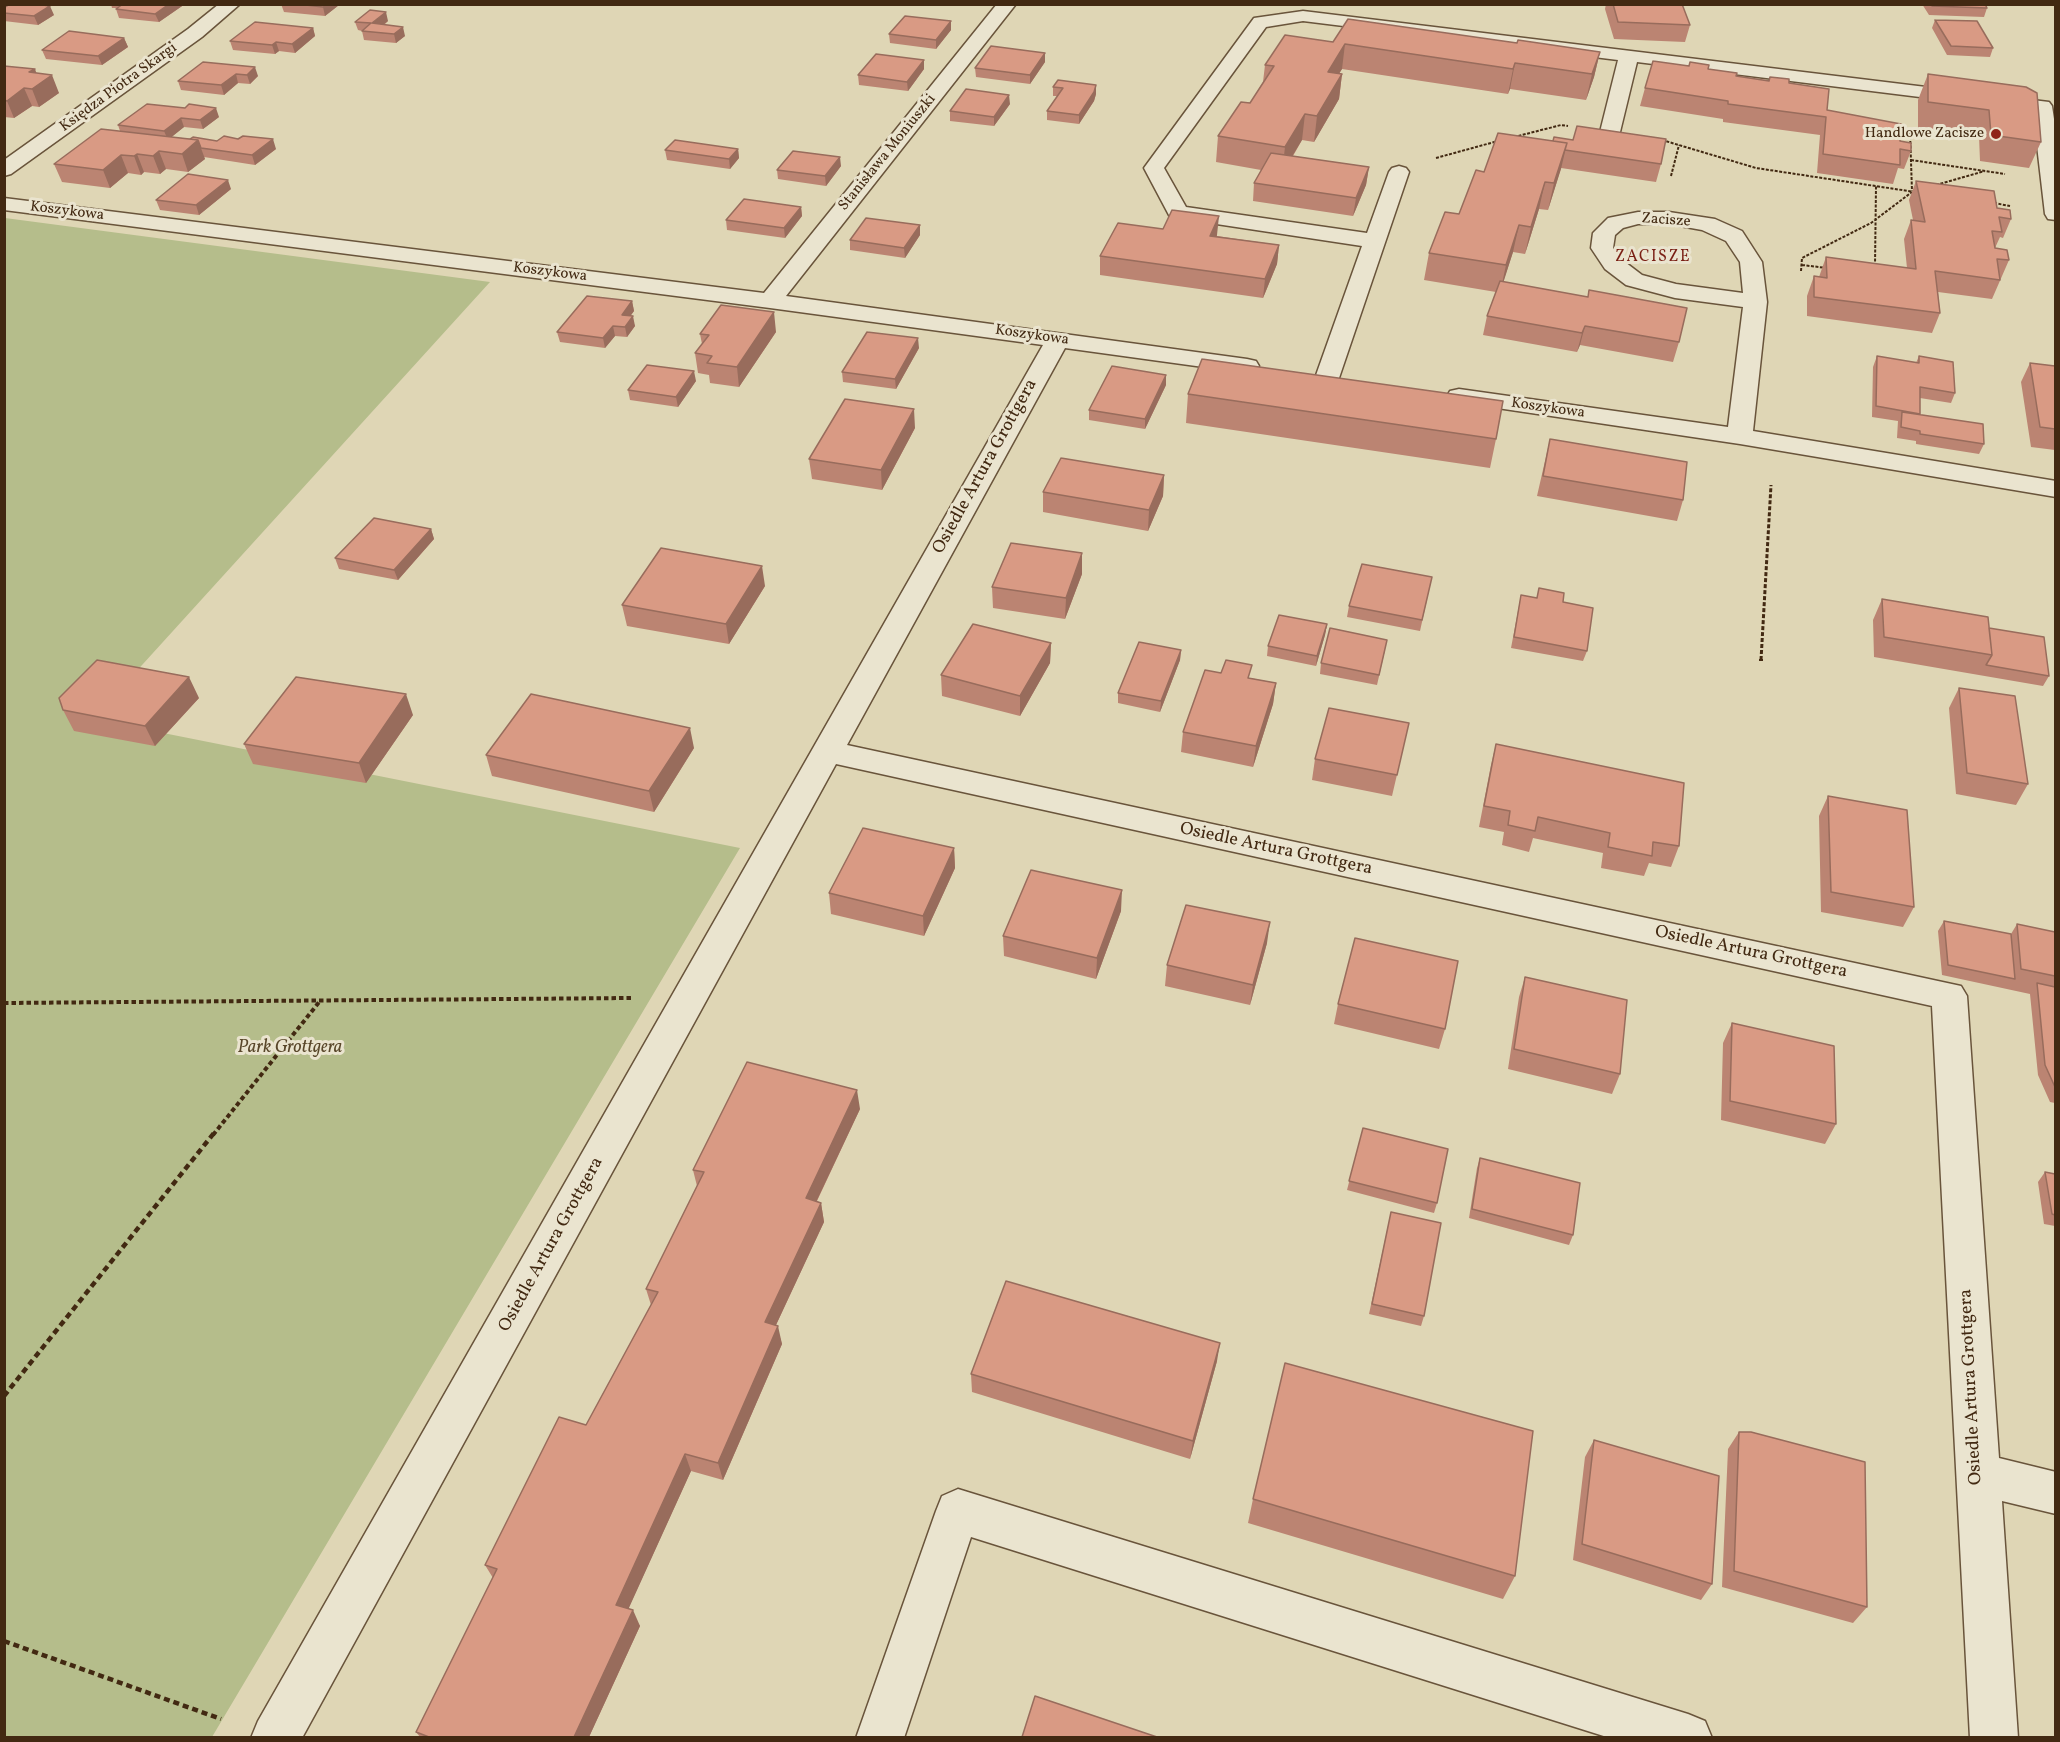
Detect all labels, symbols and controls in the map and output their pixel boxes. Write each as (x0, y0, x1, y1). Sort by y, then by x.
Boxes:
street label: Księdza Piotra Skargi (57, 39, 181, 137)
street label: Stanisława Moniuszki (835, 91, 941, 215)
place label: Handlowe Zacisze (1865, 125, 1984, 143)
marker: Handlowe Zacisze (1989, 127, 2003, 141)
street label: Koszykowa (29, 199, 105, 225)
street label: Zacisze (1641, 210, 1691, 232)
district label: ZACISZE (1615, 248, 1691, 268)
street label: Koszykowa (512, 260, 588, 286)
street label: Koszykowa (994, 322, 1070, 350)
street label: Osiedle Artura Grottgera (929, 376, 1043, 558)
street label: Koszykowa (1510, 395, 1586, 423)
street label: Osiedle Artura Grottgera (1178, 819, 1374, 881)
street label: Osiedle Artura Grottgera (1653, 922, 1849, 984)
park label: Park Grottgera (238, 1038, 342, 1060)
street label: Osiedle Artura Grottgera (495, 1154, 609, 1336)
street label: Osiedle Artura Grottgera (1956, 1288, 1988, 1486)

